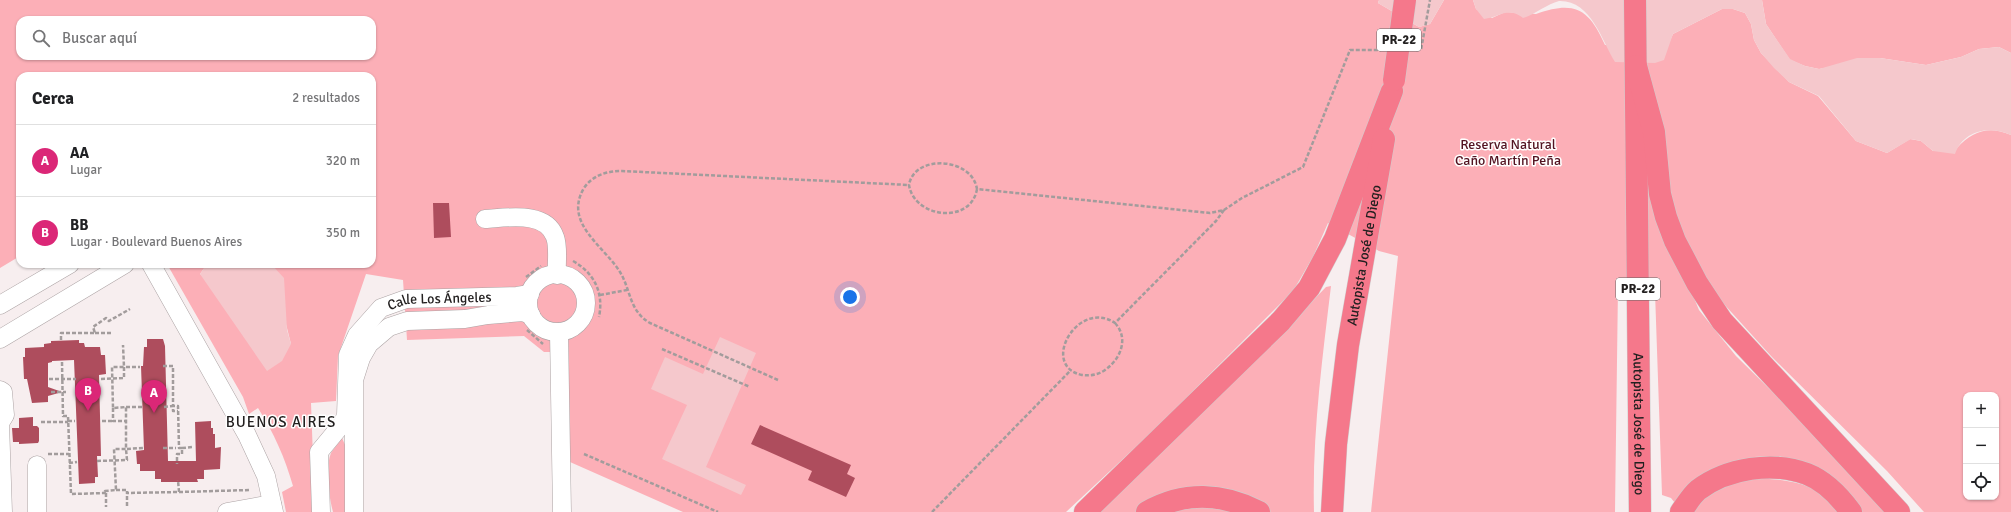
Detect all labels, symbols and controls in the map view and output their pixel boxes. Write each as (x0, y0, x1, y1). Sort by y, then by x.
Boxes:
search box (16, 16, 376, 60)
icon: search (30, 27, 52, 49)
text: Buscar aquí (62, 29, 137, 47)
road number: PR-22 (1377, 29, 1421, 51)
text: Cerca (32, 88, 74, 109)
text: 2 resultados (292, 90, 360, 106)
park label: Reserva Natural Caño Martín Peña (1455, 136, 1561, 169)
text: AA (70, 144, 89, 162)
text: A (41, 153, 49, 169)
text: 320 m (326, 153, 360, 169)
text: Lugar (70, 162, 102, 178)
street label: Autopista José de Diego (1343, 184, 1384, 327)
text: BB (70, 216, 88, 234)
text: B (41, 225, 49, 241)
text: 350 m (326, 225, 360, 241)
text: Lugar · Boulevard Buenos Aires (70, 234, 242, 250)
road number: PR-22 (1616, 278, 1660, 300)
your location (840, 287, 860, 307)
street label: Calle Los Ángeles (385, 288, 492, 314)
street label: Autopista José de Diego (1630, 353, 1648, 495)
pin: B (75, 378, 101, 411)
pin: A (141, 380, 167, 413)
map controls (1963, 392, 1999, 500)
button: + (1963, 392, 1999, 428)
district label: BUENOS AIRES (226, 413, 336, 431)
button: − (1963, 428, 1999, 464)
button: locate (1963, 464, 1999, 500)

